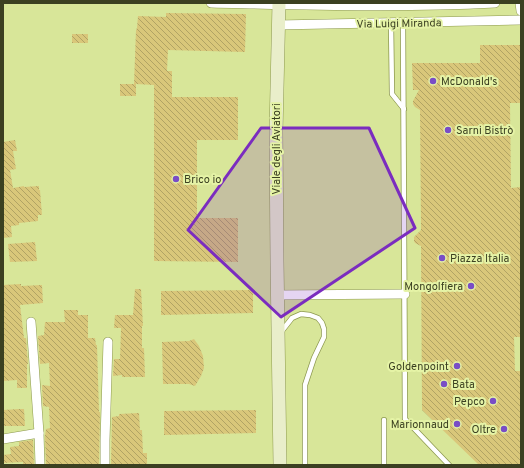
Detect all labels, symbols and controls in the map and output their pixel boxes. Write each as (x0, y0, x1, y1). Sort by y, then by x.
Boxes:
street label: Via Luigi Miranda (356, 16, 442, 32)
place label: McDonald's (441, 75, 497, 89)
marker: McDonald's (428, 76, 438, 86)
street label: Viale degli Aviatori (270, 103, 284, 195)
place label: Sarni Bistrò (456, 124, 514, 138)
marker: Sarni Bistrò (443, 125, 453, 135)
place label: Brico io (184, 173, 222, 187)
marker: Brico io (171, 174, 181, 184)
place label: Piazza Italia (450, 252, 510, 266)
marker: Piazza Italia (437, 253, 447, 263)
place label: Mongolfiera (404, 280, 463, 294)
marker: Mongolfiera (466, 281, 476, 291)
place label: Goldenpoint (388, 360, 449, 374)
marker: Goldenpoint (452, 361, 462, 371)
place label: Bata (452, 378, 475, 392)
marker: Bata (439, 379, 449, 389)
place label: Pepco (454, 395, 485, 409)
marker: Pepco (488, 396, 498, 406)
place label: Marionnaud (391, 418, 449, 432)
marker: Marionnaud (452, 419, 462, 429)
place label: Oltre (471, 423, 496, 437)
marker: Oltre (499, 424, 509, 434)

